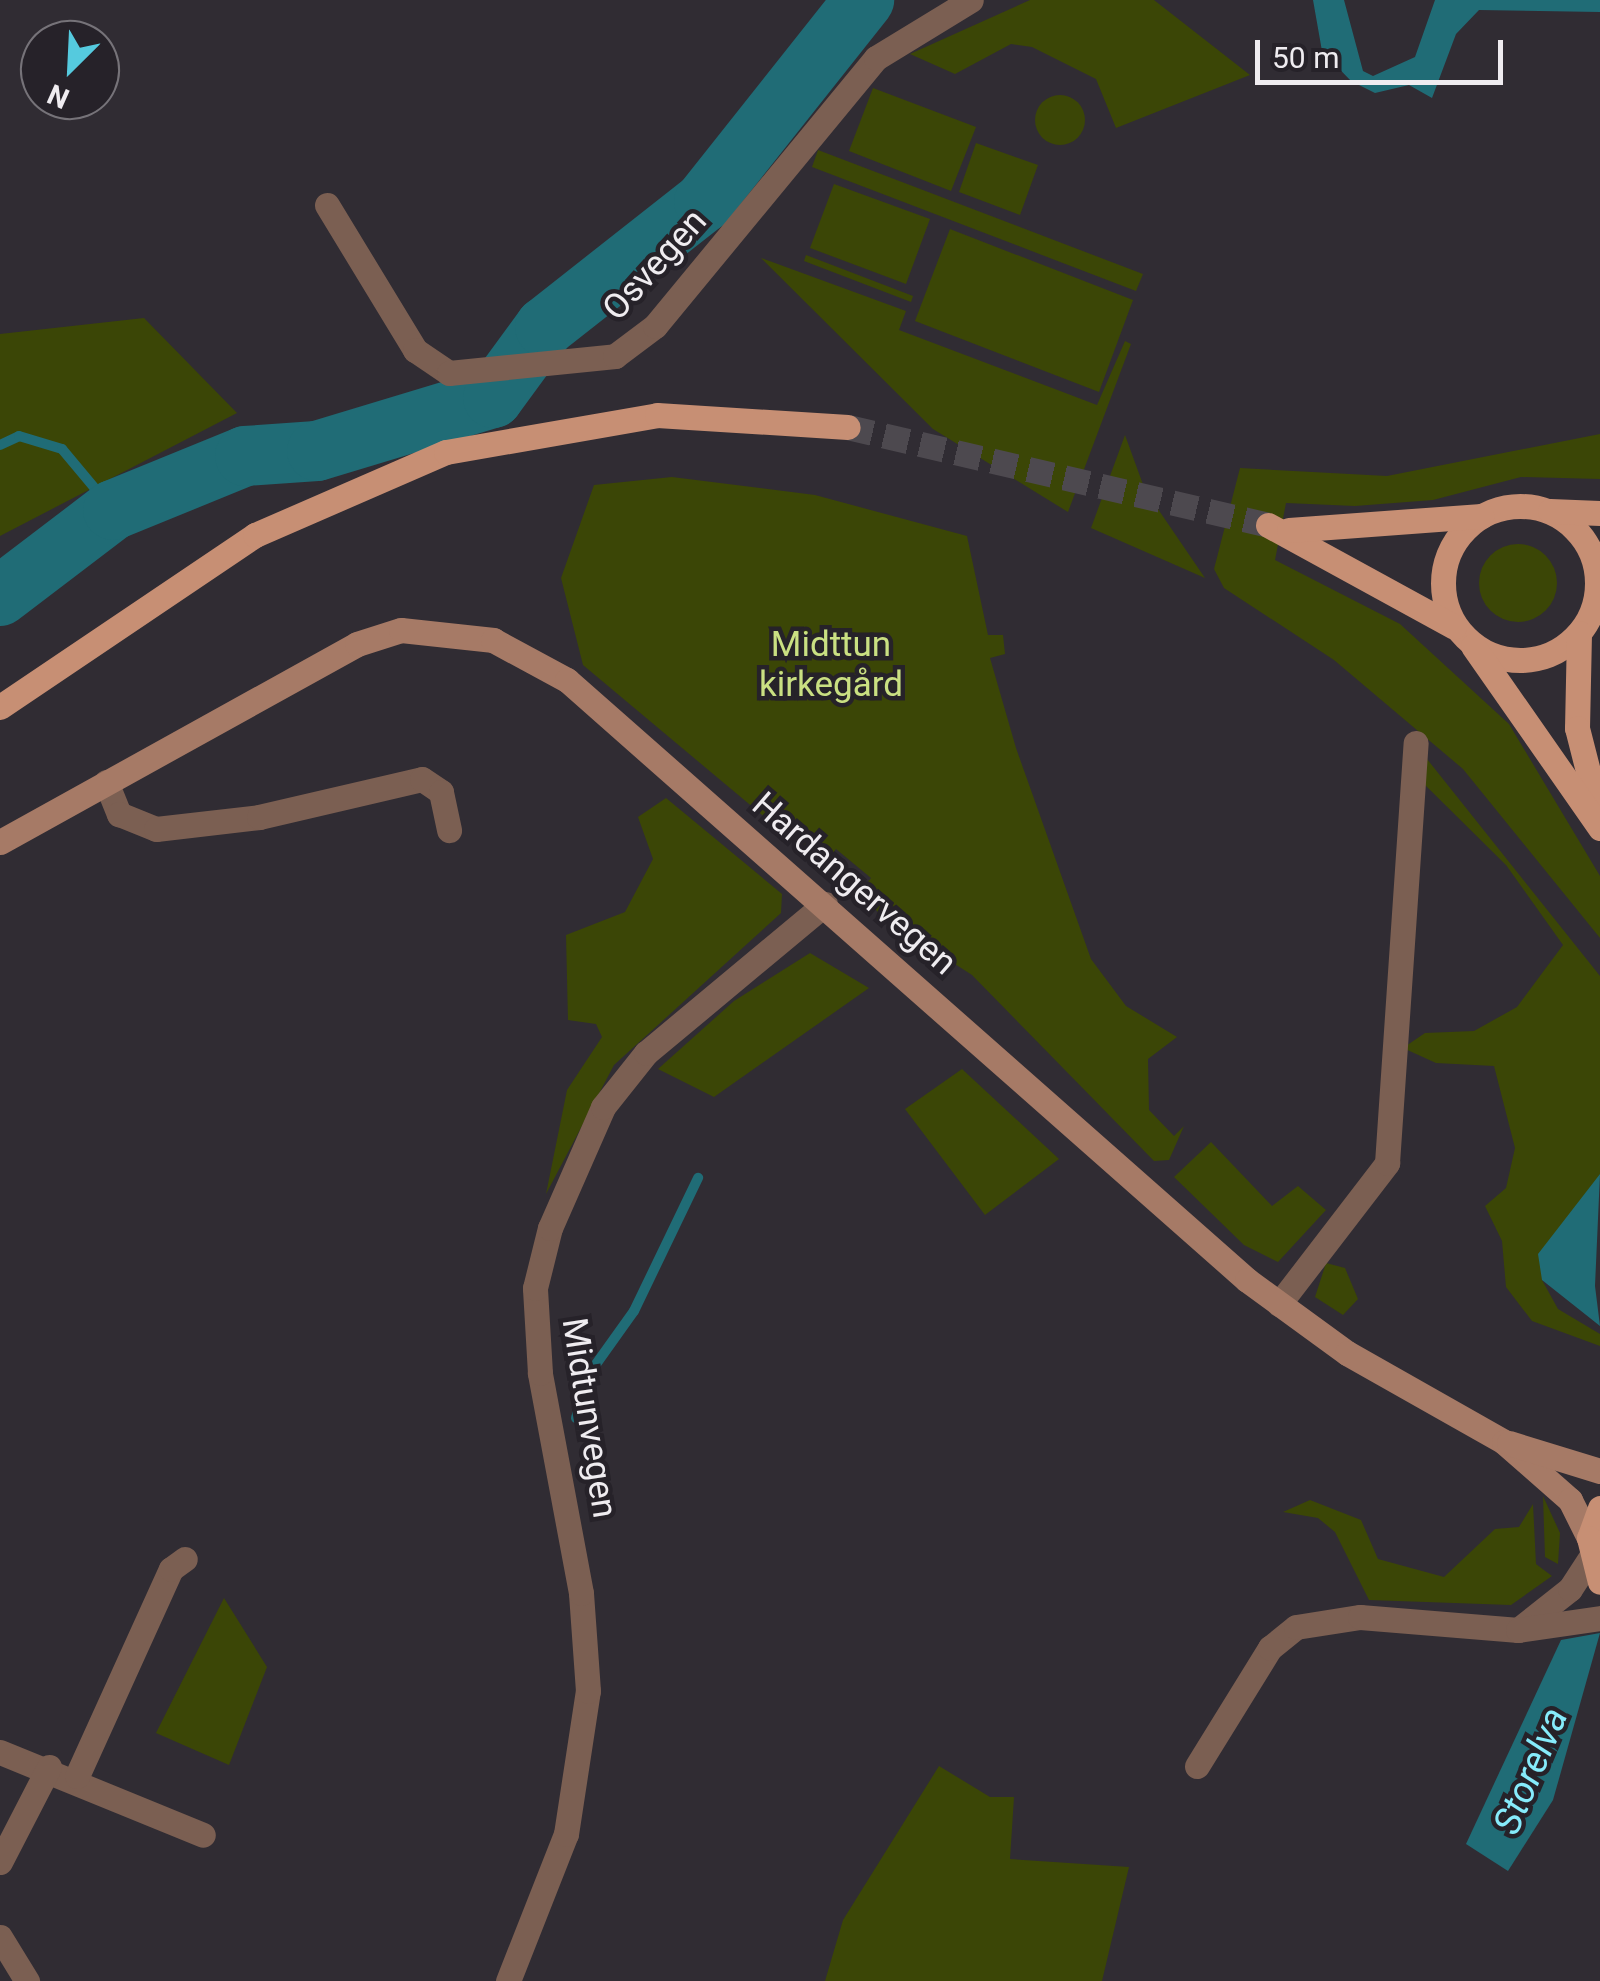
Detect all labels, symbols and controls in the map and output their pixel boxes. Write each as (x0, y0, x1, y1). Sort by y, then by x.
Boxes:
north arrow (20, 20, 120, 120)
scale bar (1260, 20, 1508, 82)
text: 50 m (1272, 40, 1339, 75)
text: N (43, 77, 74, 115)
street label: Osvegen (594, 201, 716, 329)
park label: Midttun kirkegård (759, 624, 903, 706)
street label: Hardangervegen (743, 784, 965, 984)
street label: Midtunvegen (552, 1315, 626, 1521)
water label: Storelva (1484, 1701, 1578, 1841)

